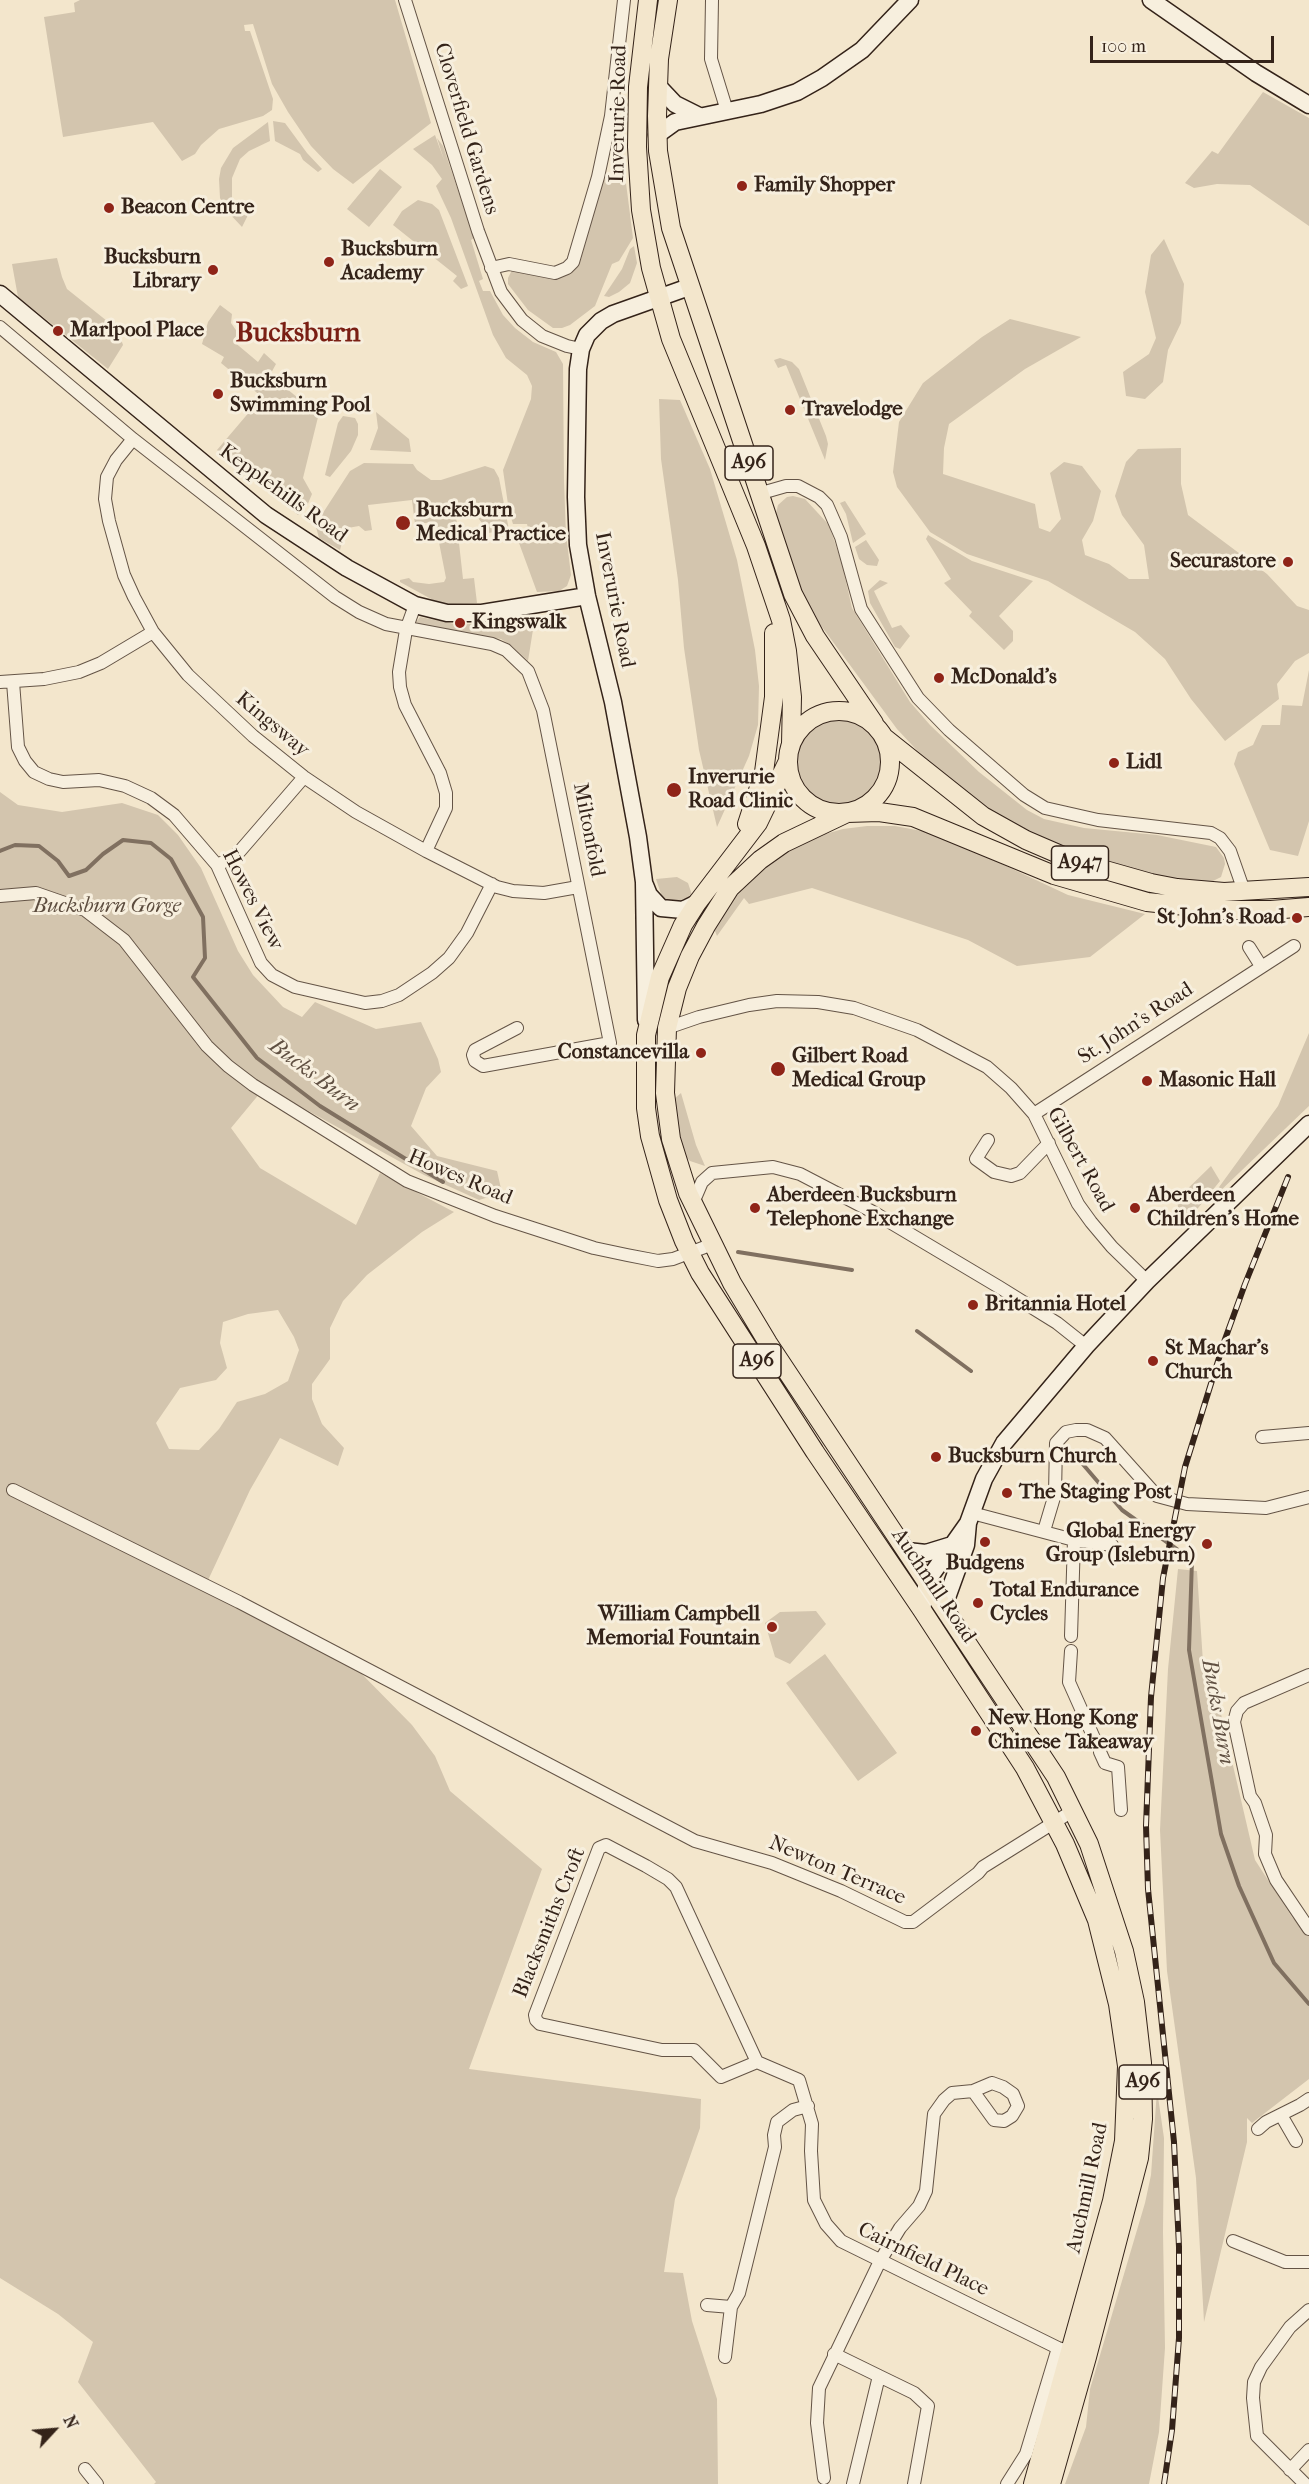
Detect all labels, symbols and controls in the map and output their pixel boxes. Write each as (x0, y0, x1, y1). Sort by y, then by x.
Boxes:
scale bar (1093, 24, 1278, 62)
text: 100 m (1101, 36, 1146, 57)
street label: Cloverfield Gardens (428, 40, 504, 218)
street label: Inverurie Road (605, 45, 633, 183)
place label: Family Shopper (754, 173, 895, 199)
marker: Family Shopper (735, 179, 749, 193)
place label: Beacon Centre (121, 195, 254, 221)
marker: Beacon Centre (102, 201, 116, 215)
place label: Bucksburn Academy (341, 237, 438, 287)
place label: Bucksburn Library (104, 245, 201, 295)
marker: Bucksburn Academy (322, 255, 336, 269)
marker: Bucksburn Library (206, 263, 220, 277)
place label: Marlpool Place (70, 318, 204, 344)
district label: Bucksburn (236, 318, 360, 350)
marker: Marlpool Place (51, 324, 65, 338)
place label: Bucksburn Swimming Pool (230, 369, 371, 419)
marker: Bucksburn Swimming Pool (211, 387, 225, 401)
place label: Travelodge (802, 397, 903, 423)
marker: Travelodge (783, 403, 797, 417)
street label: Kepplehills Road (214, 439, 352, 549)
road number: A96 (725, 446, 773, 480)
place label: Bucksburn Medical Practice (416, 498, 566, 548)
marker: Bucksburn Medical Practice (394, 514, 412, 532)
street label: Inverurie Road (588, 530, 640, 670)
place label: Securastore (1170, 549, 1276, 575)
marker: Securastore (1281, 555, 1295, 569)
place label: Kingswalk (472, 610, 566, 636)
marker: Kingswalk (453, 616, 467, 630)
place label: McDonald's (951, 665, 1057, 691)
marker: McDonald's (932, 671, 946, 685)
street label: Kingsway (230, 687, 314, 763)
place label: Lidl (1126, 750, 1162, 776)
marker: Lidl (1107, 756, 1121, 770)
place label: Inverurie Road Clinic (688, 765, 793, 815)
street label: Miltonfold (567, 781, 609, 879)
marker: Inverurie Road Clinic (665, 781, 683, 799)
street label: Howes View (216, 845, 288, 955)
road number: A947 (1052, 846, 1108, 880)
park label: Bucksburn Gorge (33, 894, 181, 920)
place label: St John's Road (1157, 905, 1285, 931)
marker: St John's Road (1290, 911, 1304, 925)
street label: St. John's Road (1074, 977, 1198, 1071)
water label: Bucks Burn (263, 1033, 365, 1119)
place label: Constancevilla (558, 1040, 689, 1066)
place label: Gilbert Road Medical Group (792, 1044, 926, 1094)
marker: Constancevilla (694, 1046, 708, 1060)
marker: Gilbert Road Medical Group (769, 1060, 787, 1078)
place label: Masonic Hall (1159, 1068, 1276, 1094)
marker: Masonic Hall (1140, 1074, 1154, 1088)
street label: Gilbert Road (1041, 1103, 1119, 1217)
street label: Howes Road (404, 1145, 516, 1211)
place label: Aberdeen Bucksburn Telephone Exchange (767, 1183, 957, 1233)
place label: Aberdeen Children's Home (1147, 1183, 1299, 1233)
marker: Aberdeen Bucksburn Telephone Exchange (748, 1201, 762, 1215)
marker: Aberdeen Children's Home (1128, 1201, 1142, 1215)
place label: Britannia Hotel (985, 1292, 1126, 1318)
marker: Britannia Hotel (966, 1298, 980, 1312)
place label: St Machar's Church (1165, 1336, 1268, 1386)
road number: A96 (733, 1344, 781, 1378)
marker: St Machar's Church (1146, 1354, 1160, 1368)
place label: Bucksburn Church (948, 1444, 1117, 1470)
marker: Bucksburn Church (929, 1450, 943, 1464)
place label: The Staging Post (1019, 1480, 1172, 1506)
marker: The Staging Post (1000, 1486, 1014, 1500)
place label: Global Energy Group (Isleburn) (1046, 1519, 1195, 1569)
street label: Auchmill Road (885, 1524, 981, 1648)
marker: Budgens (978, 1535, 992, 1549)
marker: Global Energy Group (Isleburn) (1200, 1537, 1214, 1551)
place label: Budgens (946, 1551, 1024, 1577)
place label: Total Endurance Cycles (990, 1578, 1139, 1628)
marker: Total Endurance Cycles (971, 1596, 985, 1610)
place label: William Campbell Memorial Fountain (586, 1602, 760, 1652)
marker: William Campbell Memorial Fountain (765, 1620, 779, 1634)
water label: Bucks Burn (1195, 1657, 1239, 1767)
place label: New Hong Kong Chinese Takeaway (988, 1706, 1153, 1756)
marker: New Hong Kong Chinese Takeaway (969, 1724, 983, 1738)
street label: Newton Terrace (765, 1831, 909, 1911)
street label: Blacksmiths Croft (508, 1844, 592, 2002)
road number: A96 (1119, 2065, 1167, 2099)
street label: Auchmill Road (1062, 2120, 1114, 2256)
street label: Cairnfield Place (853, 2217, 993, 2303)
north arrow (24, 2400, 84, 2460)
text: N (59, 2412, 82, 2432)

